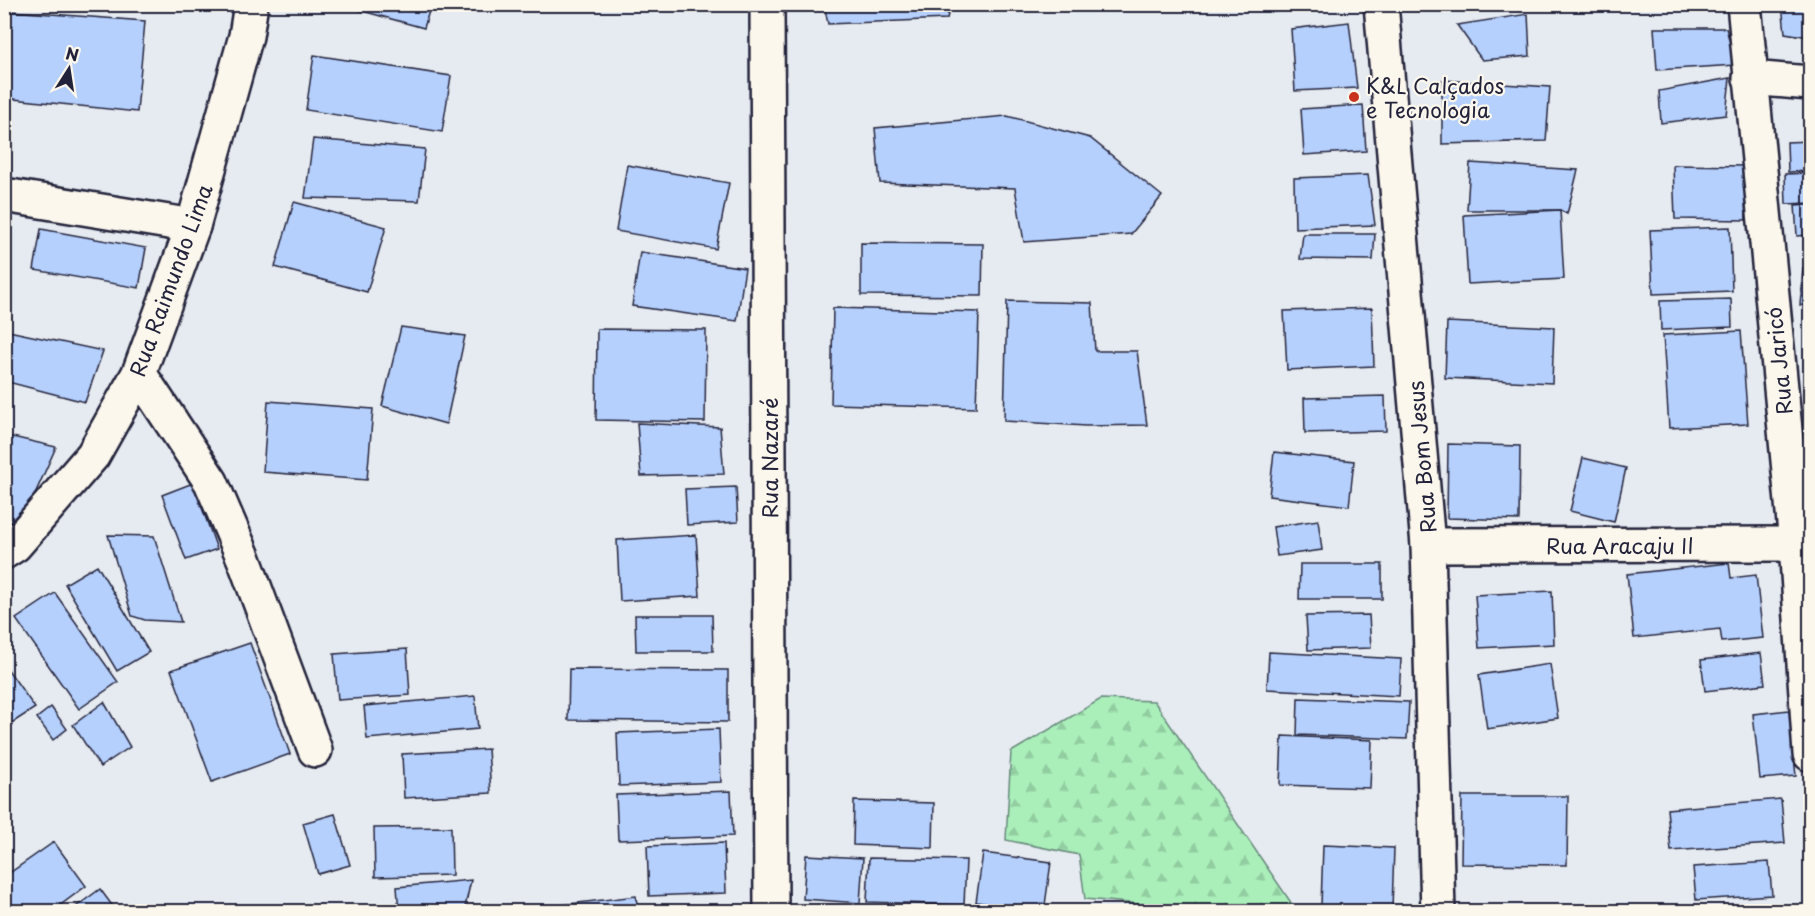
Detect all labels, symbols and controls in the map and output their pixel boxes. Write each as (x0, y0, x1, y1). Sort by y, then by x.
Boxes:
north arrow (39, 39, 99, 99)
text: N (64, 40, 81, 66)
place label: K&L Calçados e Tecnologia (1366, 69, 1504, 125)
marker: K&L Calçados e Tecnologia (1347, 90, 1361, 104)
street label: Rua Raimundo Lima (120, 179, 220, 381)
street label: Rua Jaricó (1756, 306, 1800, 416)
street label: Rua Bom Jesus (1398, 380, 1444, 534)
street label: Rua Nazaré (753, 398, 785, 518)
street label: Rua Aracaju II (1546, 529, 1694, 561)

